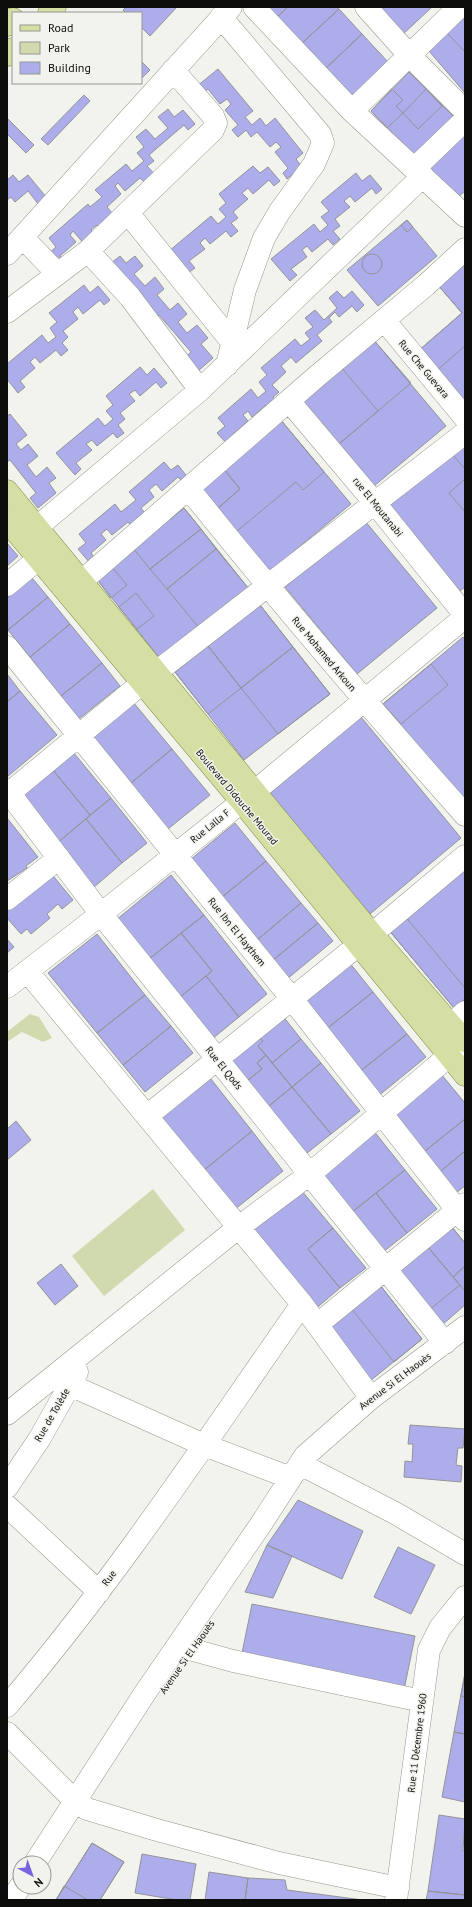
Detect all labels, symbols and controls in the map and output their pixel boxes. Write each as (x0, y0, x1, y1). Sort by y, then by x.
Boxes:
legend (12, 12, 142, 84)
text: Road (48, 20, 73, 35)
text: Park (48, 40, 70, 55)
text: Building (48, 60, 91, 75)
street label: Rue Che Guevara (396, 337, 452, 401)
street label: rue El Moutanabi (350, 475, 406, 539)
street label: Rue Mohamed Arkoun (289, 614, 359, 694)
street label: Boulevard Didouche Mourad (193, 746, 281, 848)
street label: Rue Lalla F (187, 806, 233, 846)
street label: Rue Ibn El Haythem (205, 895, 269, 969)
street label: Rue El Qods (203, 1044, 245, 1092)
street label: Avenue Si El Haouès (356, 1350, 434, 1412)
street label: Rue de Tolède (31, 1386, 73, 1444)
street label: Rue (99, 1568, 119, 1588)
street label: Avenue Si El Haouès (157, 1618, 217, 1696)
street label: Rue 11 Décembre 1960 (404, 1692, 430, 1793)
north arrow (12, 1855, 52, 1895)
text: N (31, 1875, 46, 1890)

